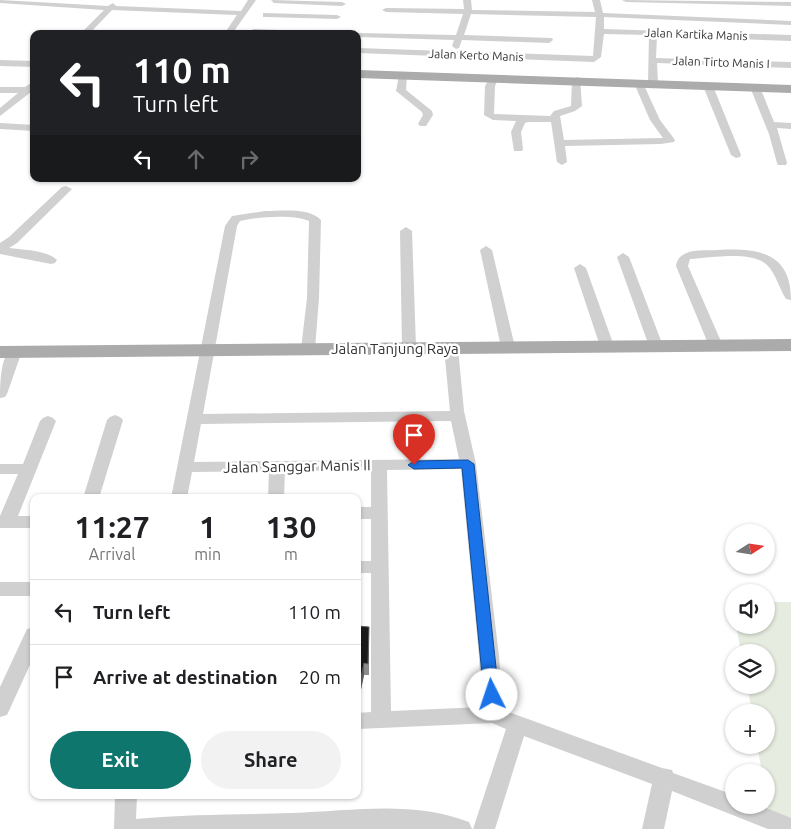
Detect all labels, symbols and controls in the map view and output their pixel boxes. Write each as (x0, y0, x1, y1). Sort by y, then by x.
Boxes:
street label: Jalan Kartika Manis (644, 26, 748, 42)
street label: Jalan Kerto Manis (428, 47, 524, 63)
icon: left (50, 50, 115, 115)
text: 110 m (133, 50, 231, 90)
street label: Jalan Tirto Manis I (672, 54, 770, 70)
text: Turn left (133, 91, 218, 116)
icon: left (129, 145, 157, 173)
icon: ahead (182, 145, 210, 173)
icon: right (235, 145, 263, 173)
street label: Jalan Tanjung Raya (331, 340, 459, 357)
pin (393, 414, 435, 465)
icon: arrive (400, 421, 428, 449)
street label: Jalan Sanggar Manis II (223, 456, 371, 476)
text: 11:27 (75, 510, 150, 544)
text: 1 (199, 510, 216, 544)
text: 130 (266, 510, 316, 544)
north arrow (725, 524, 775, 574)
map controls (725, 524, 775, 814)
text: Arrival (89, 545, 135, 563)
text: min (194, 545, 221, 563)
text: m (284, 545, 298, 563)
button: sound (725, 584, 775, 634)
icon: left (50, 598, 78, 626)
text: Turn left (93, 601, 171, 623)
text: 110 m (288, 601, 341, 623)
button: layers (725, 644, 775, 694)
icon: arrive (50, 663, 78, 691)
text: Arrive at destination (93, 666, 278, 688)
text: 20 m (299, 666, 341, 688)
position arrow (465, 668, 517, 720)
button: + (725, 704, 775, 754)
button: Exit (50, 731, 191, 789)
button: Share (201, 731, 341, 789)
button: − (725, 764, 775, 814)

